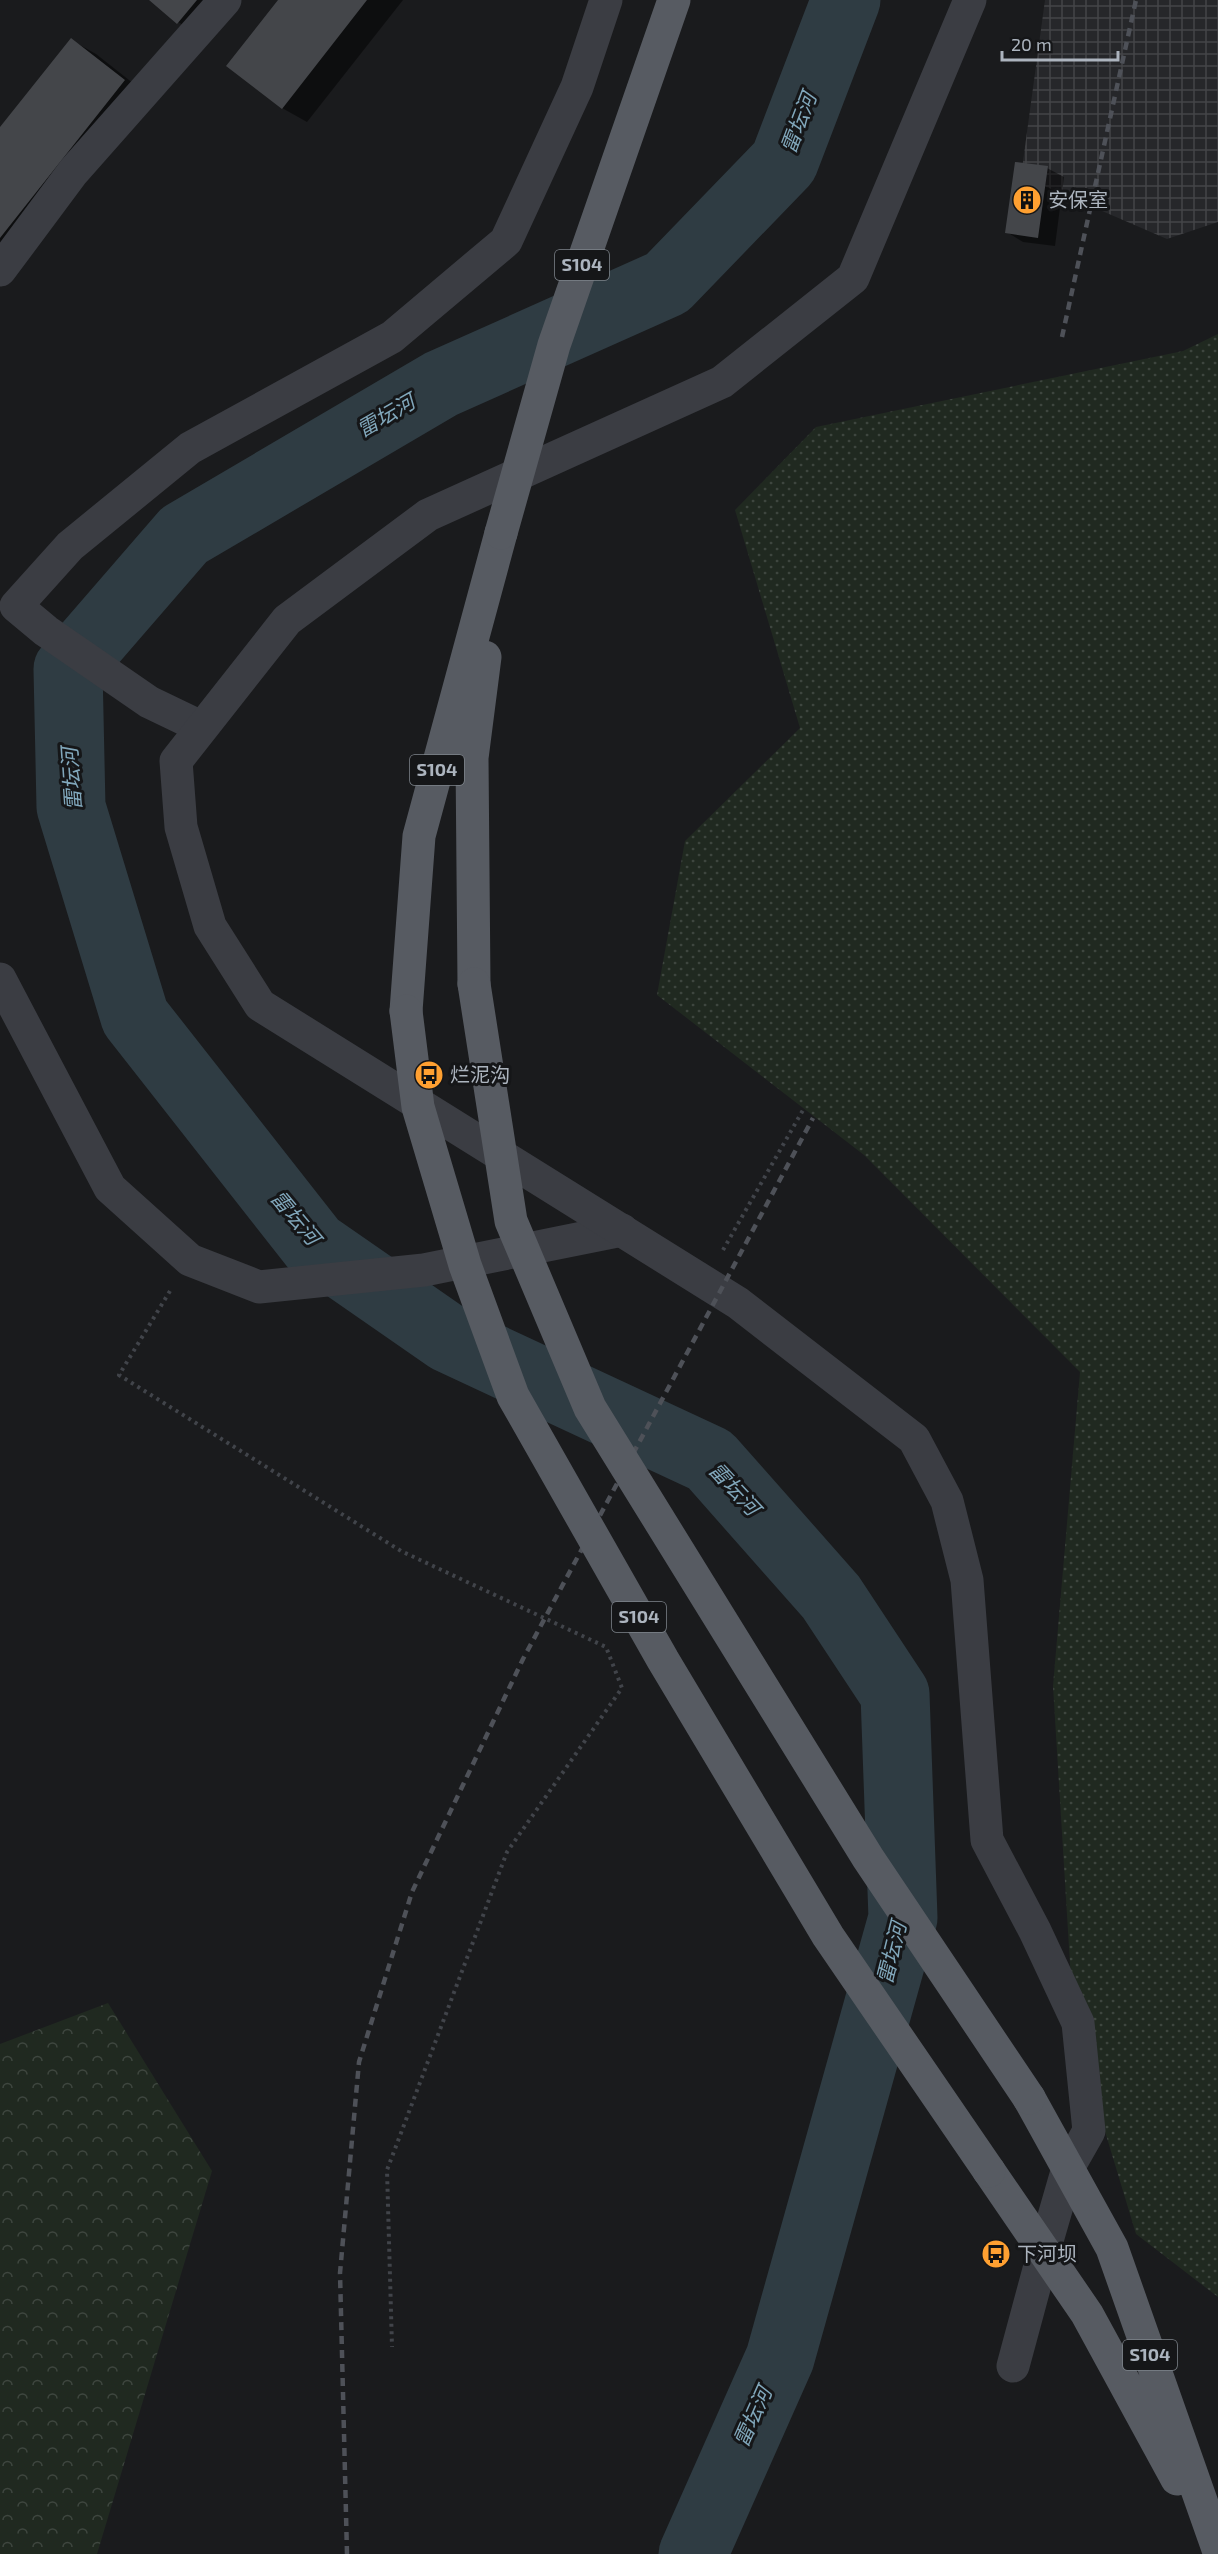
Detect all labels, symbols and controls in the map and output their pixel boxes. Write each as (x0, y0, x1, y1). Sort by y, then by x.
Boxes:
scale bar (1002, 24, 1118, 62)
text: 20 m (1011, 33, 1052, 55)
water label: 雷坛河 (775, 85, 822, 156)
building icon: 安保室 (1011, 184, 1043, 216)
place label: 安保室 (1048, 187, 1108, 211)
road number: S104 (555, 250, 609, 280)
water label: 雷坛河 (352, 386, 422, 441)
water label: 雷坛河 (56, 743, 85, 811)
road number: S104 (410, 755, 464, 785)
bus stop icon: 烂泥沟 (413, 1059, 445, 1091)
place label: 烂泥沟 (450, 1062, 510, 1086)
water label: 雷坛河 (266, 1185, 329, 1252)
water label: 雷坛河 (704, 1456, 768, 1522)
road number: S104 (612, 1602, 666, 1632)
water label: 雷坛河 (871, 1915, 911, 1986)
bus stop icon: 下河坝 (980, 2238, 1012, 2270)
place label: 下河坝 (1017, 2241, 1077, 2265)
road number: S104 (1123, 2340, 1177, 2370)
water label: 雷坛河 (727, 2379, 777, 2450)

